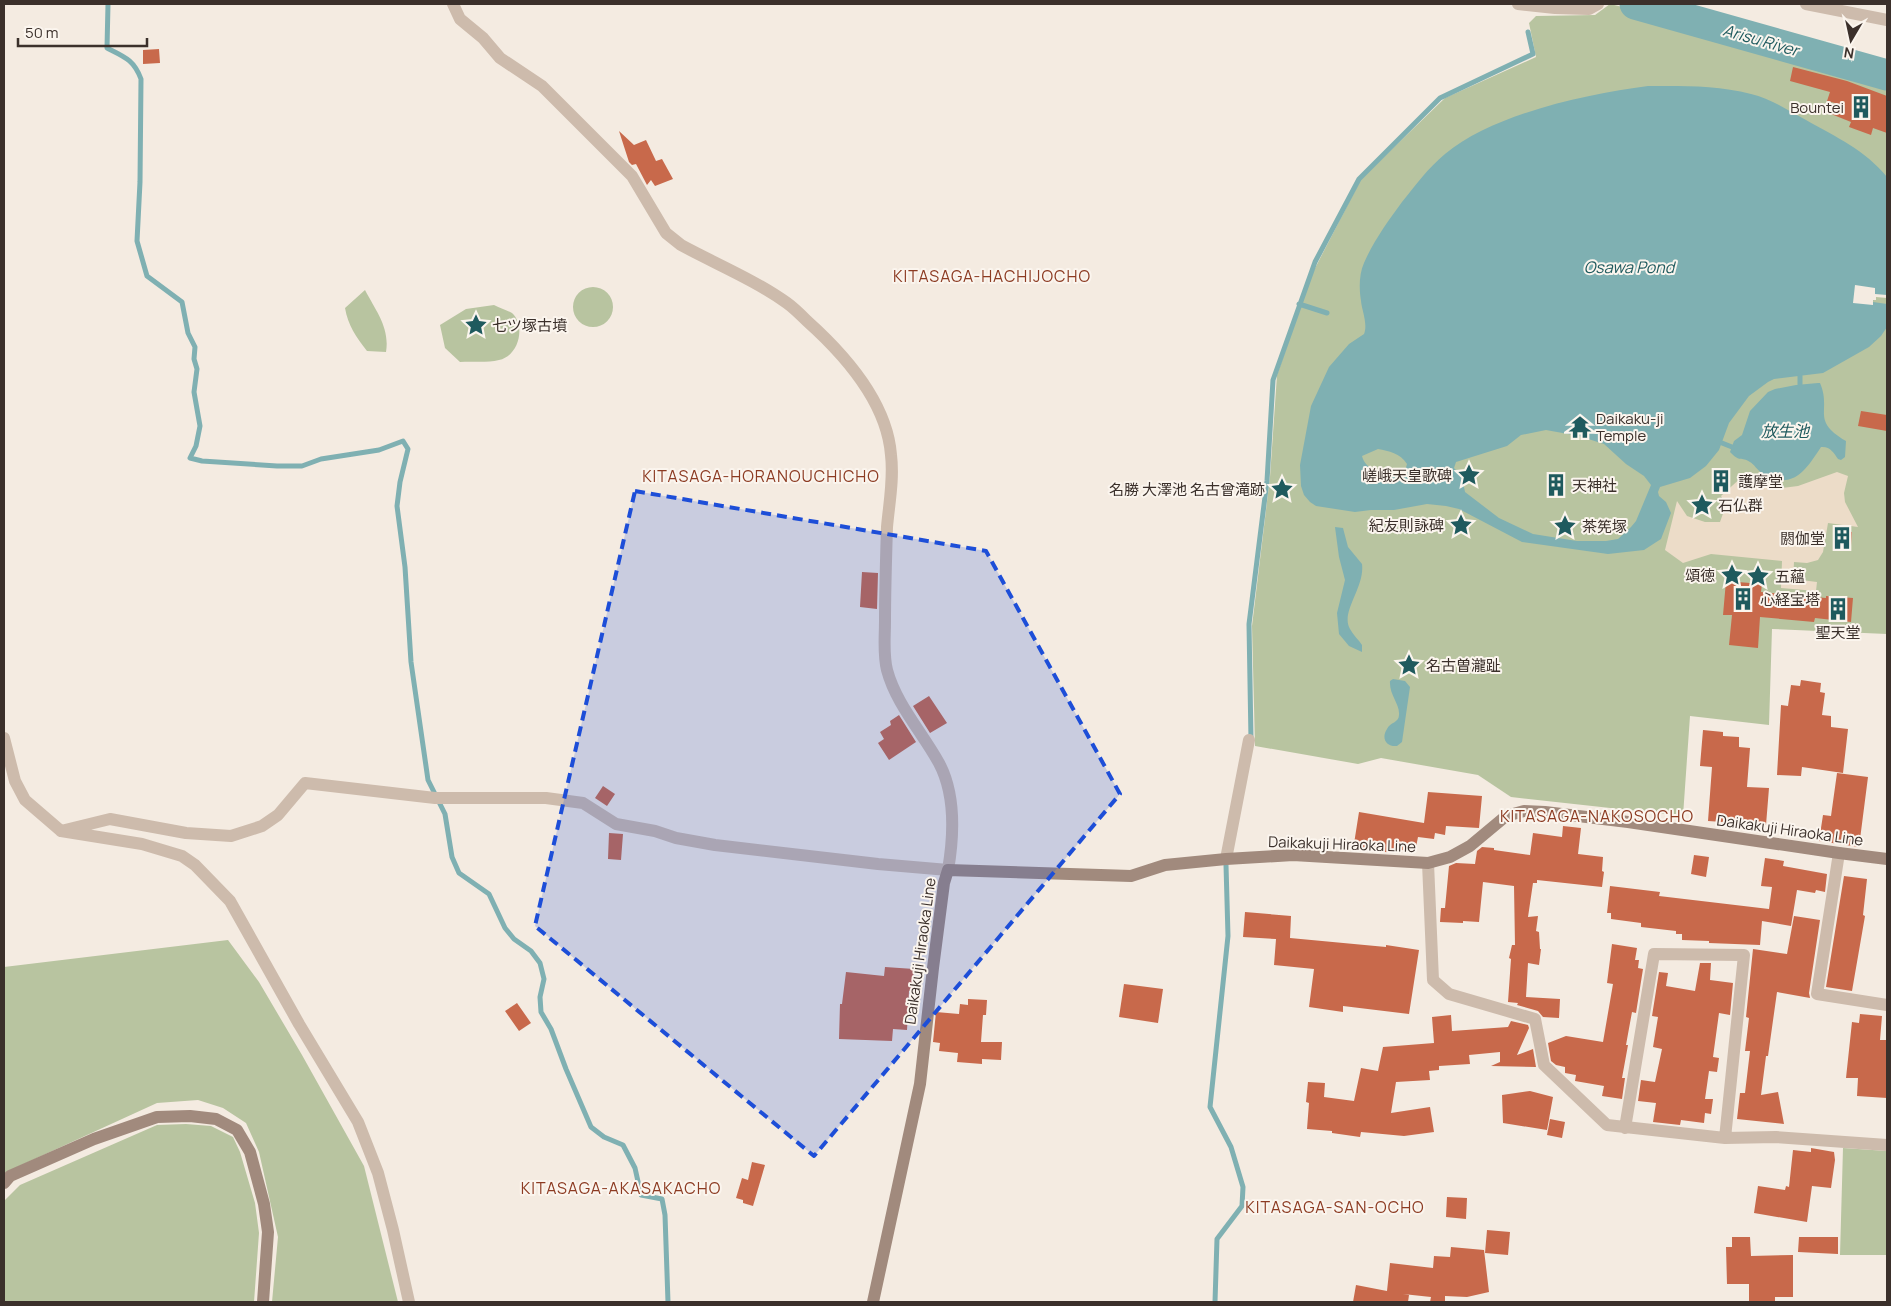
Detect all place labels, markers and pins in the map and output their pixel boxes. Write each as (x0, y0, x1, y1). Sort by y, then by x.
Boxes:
building icon: Bountei (1848, 94, 1874, 120)
place label: Bountei (1790, 97, 1844, 118)
place icon: 七ツ塚古墳 (463, 312, 489, 338)
place label: 七ツ塚古墳 (492, 315, 567, 336)
place label: Daikaku-ji Temple (1596, 408, 1664, 446)
temple icon: Daikaku-ji Temple (1567, 414, 1593, 440)
place icon: 嵯峨天皇歌碑 (1456, 462, 1482, 488)
place label: 嵯峨天皇歌碑 (1362, 465, 1452, 486)
building icon: 護摩堂 (1708, 468, 1734, 494)
place label: 護摩堂 (1738, 471, 1783, 492)
building icon: 天神社 (1543, 472, 1569, 498)
place label: 天神社 (1572, 475, 1617, 496)
place icon: 名勝 大澤池 名古曾滝跡 (1269, 476, 1295, 502)
place label: 名勝 大澤池 名古曾滝跡 (1109, 479, 1265, 500)
place icon: 石仏群 (1689, 492, 1715, 518)
place label: 石仏群 (1718, 495, 1763, 516)
place icon: 紀友則詠碑 (1448, 512, 1474, 538)
place icon: 茶筅塚 (1552, 513, 1578, 539)
place label: 紀友則詠碑 (1369, 515, 1444, 536)
place label: 茶筅塚 (1582, 516, 1627, 537)
building icon: 閼伽堂 (1829, 525, 1855, 551)
place label: 閼伽堂 (1780, 528, 1825, 549)
place icon: 頌徳 (1719, 562, 1745, 588)
place icon: 五蘊 (1745, 563, 1771, 589)
place label: 頌徳 (1685, 565, 1715, 586)
place label: 五蘊 (1775, 566, 1805, 587)
building icon: 心経宝塔 (1730, 586, 1756, 612)
place label: 心経宝塔 (1760, 589, 1820, 610)
building icon: 聖天堂 (1825, 596, 1851, 622)
place label: 聖天堂 (1815, 622, 1861, 643)
place icon: 名古曽瀧趾 (1396, 652, 1422, 678)
place label: 名古曽瀧趾 (1426, 655, 1501, 676)

